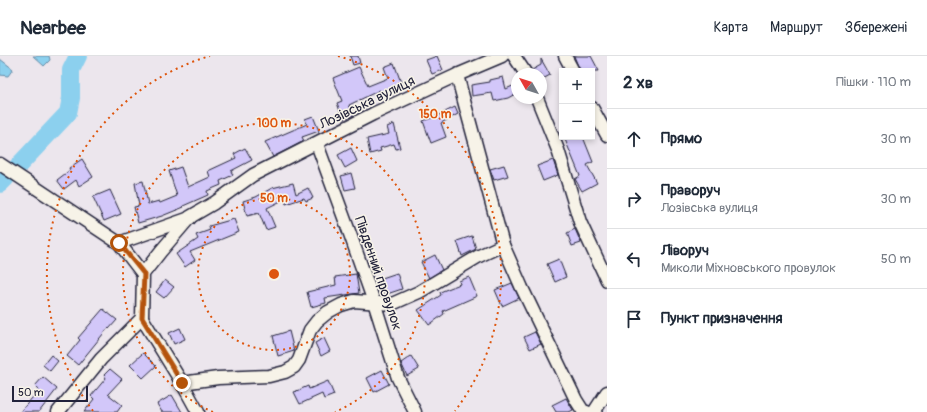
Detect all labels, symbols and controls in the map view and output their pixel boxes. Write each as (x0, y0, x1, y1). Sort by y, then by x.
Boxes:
text: Nearbee (20, 16, 86, 40)
text: Карта (713, 19, 748, 36)
text: Маршрут (770, 19, 823, 36)
text: Збережені (845, 19, 907, 36)
north arrow (511, 68, 547, 104)
map controls (559, 68, 595, 140)
button: + (559, 68, 595, 104)
street label: Лозівська вулиця (316, 72, 418, 133)
text: 2 хв (623, 72, 653, 93)
text: Пішки · 110 m (836, 74, 911, 90)
button: − (559, 104, 595, 140)
text: 150 m (419, 107, 452, 122)
text: 100 m (257, 116, 292, 131)
icon: ahead (623, 128, 645, 150)
text: Прямо (661, 129, 702, 148)
text: 30 m (881, 131, 911, 147)
text: Праворуч (661, 181, 721, 200)
icon: right (623, 188, 645, 210)
text: 50 m (260, 191, 288, 206)
text: 30 m (881, 191, 911, 207)
text: Лозівська вулиця (661, 200, 758, 216)
street label: Південний провулок (351, 214, 406, 332)
route start (110, 234, 128, 252)
text: Ліворуч (661, 241, 709, 260)
icon: left (623, 248, 645, 270)
text: 50 m (881, 251, 911, 267)
text: Миколи Міхновського провулок (661, 260, 836, 276)
centre of rings (267, 267, 281, 281)
icon: arrive (623, 308, 645, 330)
text: Пункт призначення (661, 309, 782, 328)
route end (173, 374, 191, 392)
scale bar (12, 384, 88, 403)
text: 50 m (18, 386, 44, 399)

